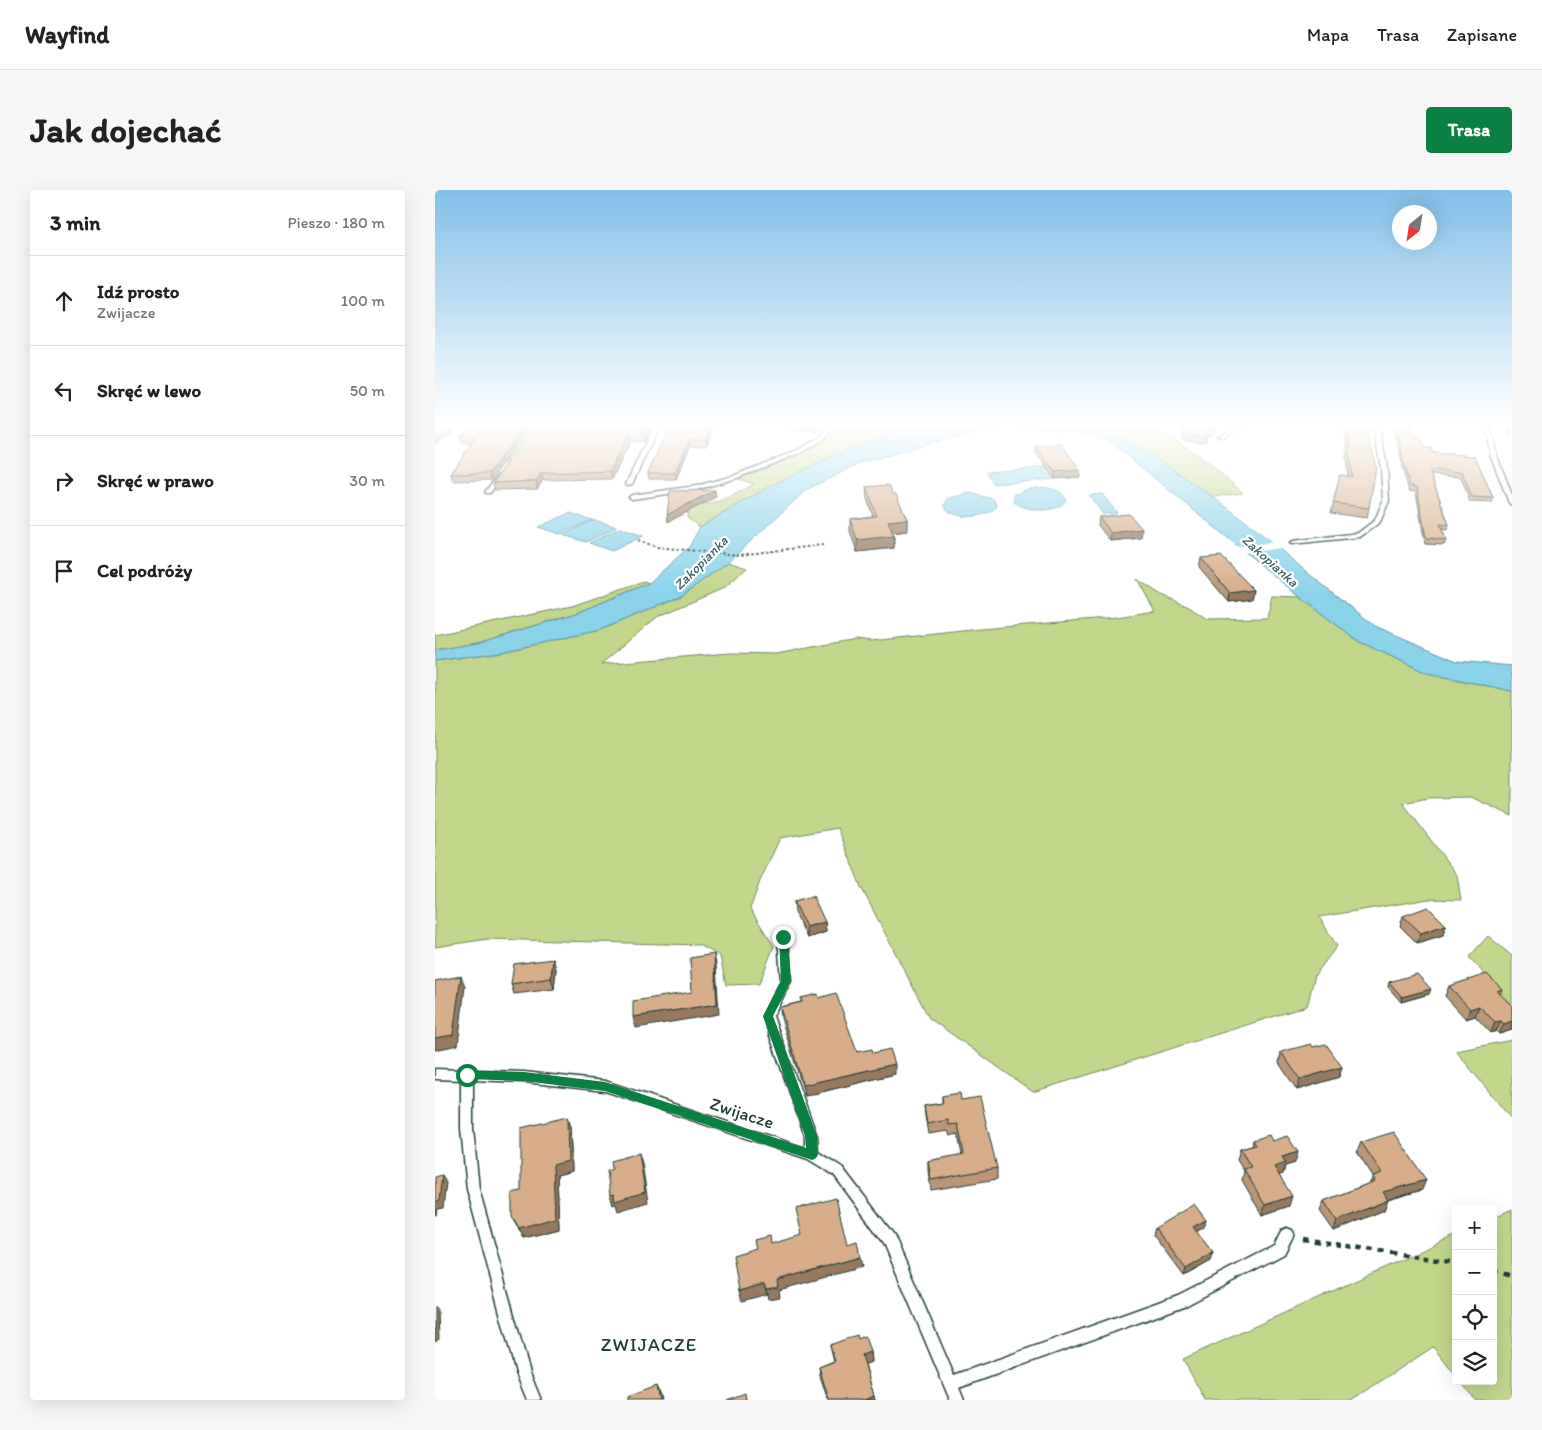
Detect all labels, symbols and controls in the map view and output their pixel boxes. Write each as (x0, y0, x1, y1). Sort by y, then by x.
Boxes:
text: Wayfind (25, 20, 109, 49)
text: Mapa (1307, 24, 1349, 46)
text: Trasa (1377, 24, 1419, 46)
text: Zapisane (1447, 24, 1517, 46)
button: Trasa (1426, 107, 1512, 153)
text: Jak dojechać (30, 109, 222, 151)
north arrow (1392, 205, 1437, 250)
text: 3 min (50, 210, 100, 235)
text: Pieszo · 180 m (287, 213, 385, 232)
text: Idź prosto (97, 280, 180, 303)
icon: ahead (50, 287, 78, 315)
text: 100 m (341, 291, 385, 310)
text: Zwijacze (97, 303, 155, 322)
icon: left (50, 377, 78, 405)
text: Skręć w lewo (97, 379, 201, 402)
text: 50 m (350, 381, 385, 400)
icon: right (50, 467, 78, 495)
text: Skręć w prawo (97, 469, 214, 492)
text: 30 m (349, 471, 385, 490)
water label: Zakopianka (1239, 531, 1302, 591)
water label: Zakopianka (670, 532, 732, 594)
icon: arrive (50, 557, 78, 585)
text: Cel podróży (97, 559, 192, 582)
route end (772, 926, 795, 949)
route start (456, 1064, 479, 1087)
street label: Zwijacze (707, 1092, 777, 1134)
map controls (1452, 1205, 1497, 1385)
button: + (1452, 1205, 1497, 1250)
button: − (1452, 1250, 1497, 1295)
button: locate (1452, 1295, 1497, 1340)
district label: ZWIJACZE (601, 1333, 697, 1356)
button: layers (1452, 1340, 1497, 1385)

